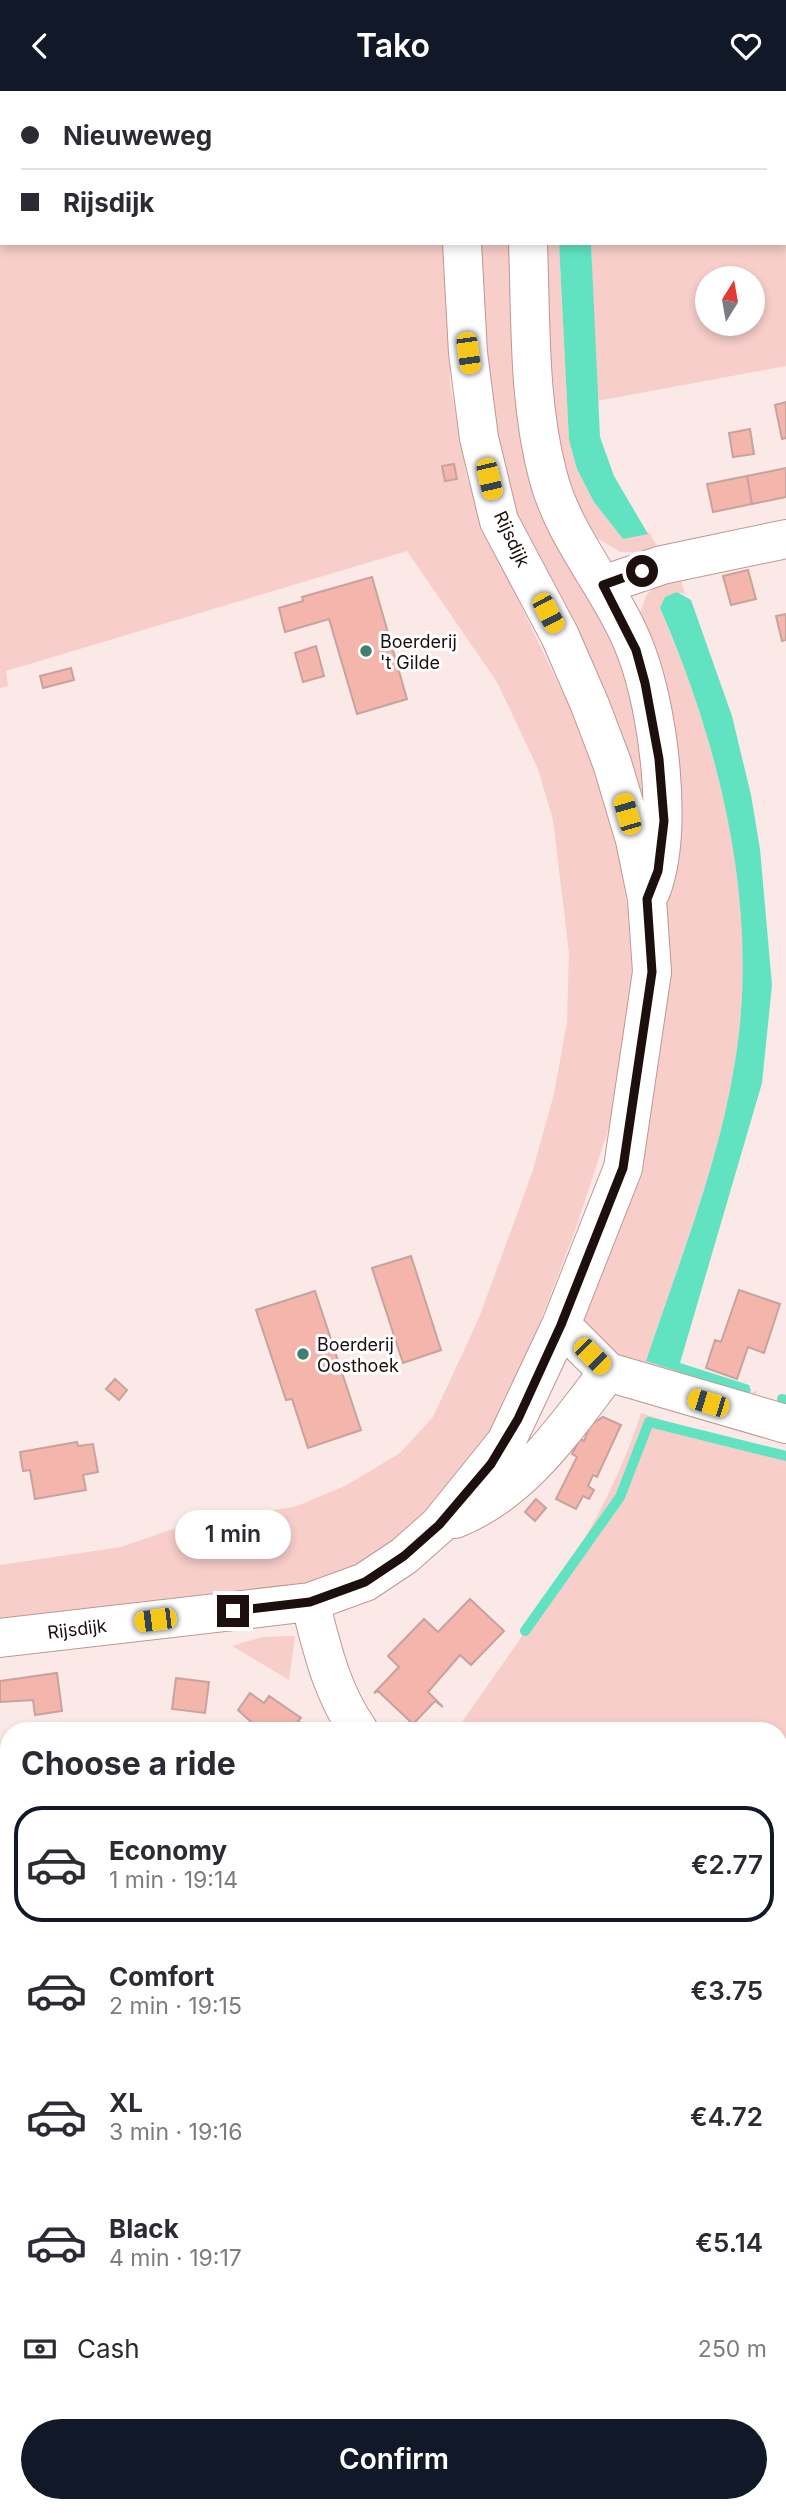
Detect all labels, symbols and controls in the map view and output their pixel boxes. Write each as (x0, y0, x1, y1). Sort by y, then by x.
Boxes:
text: Tako (356, 26, 430, 65)
icon: back (21, 27, 59, 65)
icon: heart (727, 27, 765, 65)
text: Nieuweweg (63, 120, 212, 151)
text: Rijsdijk (63, 187, 154, 218)
north arrow (695, 266, 765, 336)
map controls (695, 266, 765, 336)
car (455, 331, 482, 375)
car (475, 456, 504, 502)
street label: Rijsdijk (490, 508, 534, 570)
route start (626, 555, 658, 587)
car (529, 590, 568, 636)
place label: Boerderij 't Gilde (380, 631, 457, 673)
marker: Boerderij 't Gilde (358, 643, 374, 659)
car (612, 791, 643, 837)
place label: Boerderij Oosthoek (317, 1334, 399, 1376)
car (570, 1334, 615, 1378)
marker: Boerderij Oosthoek (295, 1346, 311, 1362)
car (685, 1387, 732, 1419)
callout: 1 min (175, 1509, 291, 1559)
text: 1 min (205, 1520, 261, 1548)
route end (217, 1595, 249, 1627)
car (133, 1607, 178, 1633)
street label: Rijsdijk (46, 1615, 108, 1643)
text: Choose a ride (21, 1744, 236, 1783)
icon: car (25, 1833, 88, 1896)
text: Economy (109, 1835, 227, 1866)
text: €2.77 (691, 1849, 763, 1880)
text: 1 min · 19:14 (109, 1866, 238, 1894)
icon: car (25, 1959, 88, 2022)
text: Comfort (109, 1961, 214, 1992)
text: €3.75 (691, 1975, 763, 2006)
text: 2 min · 19:15 (109, 1992, 242, 2020)
icon: car (25, 2085, 88, 2148)
text: XL (109, 2087, 143, 2118)
text: €4.72 (690, 2101, 763, 2132)
text: 3 min · 19:16 (109, 2118, 242, 2146)
icon: car (25, 2211, 88, 2274)
text: Black (109, 2213, 179, 2244)
text: €5.14 (695, 2227, 763, 2258)
text: 4 min · 19:17 (109, 2244, 242, 2272)
icon: cash (21, 2330, 59, 2368)
text: Cash (77, 2333, 140, 2364)
text: 250 m (698, 2335, 767, 2363)
button: Confirm (21, 2419, 767, 2499)

